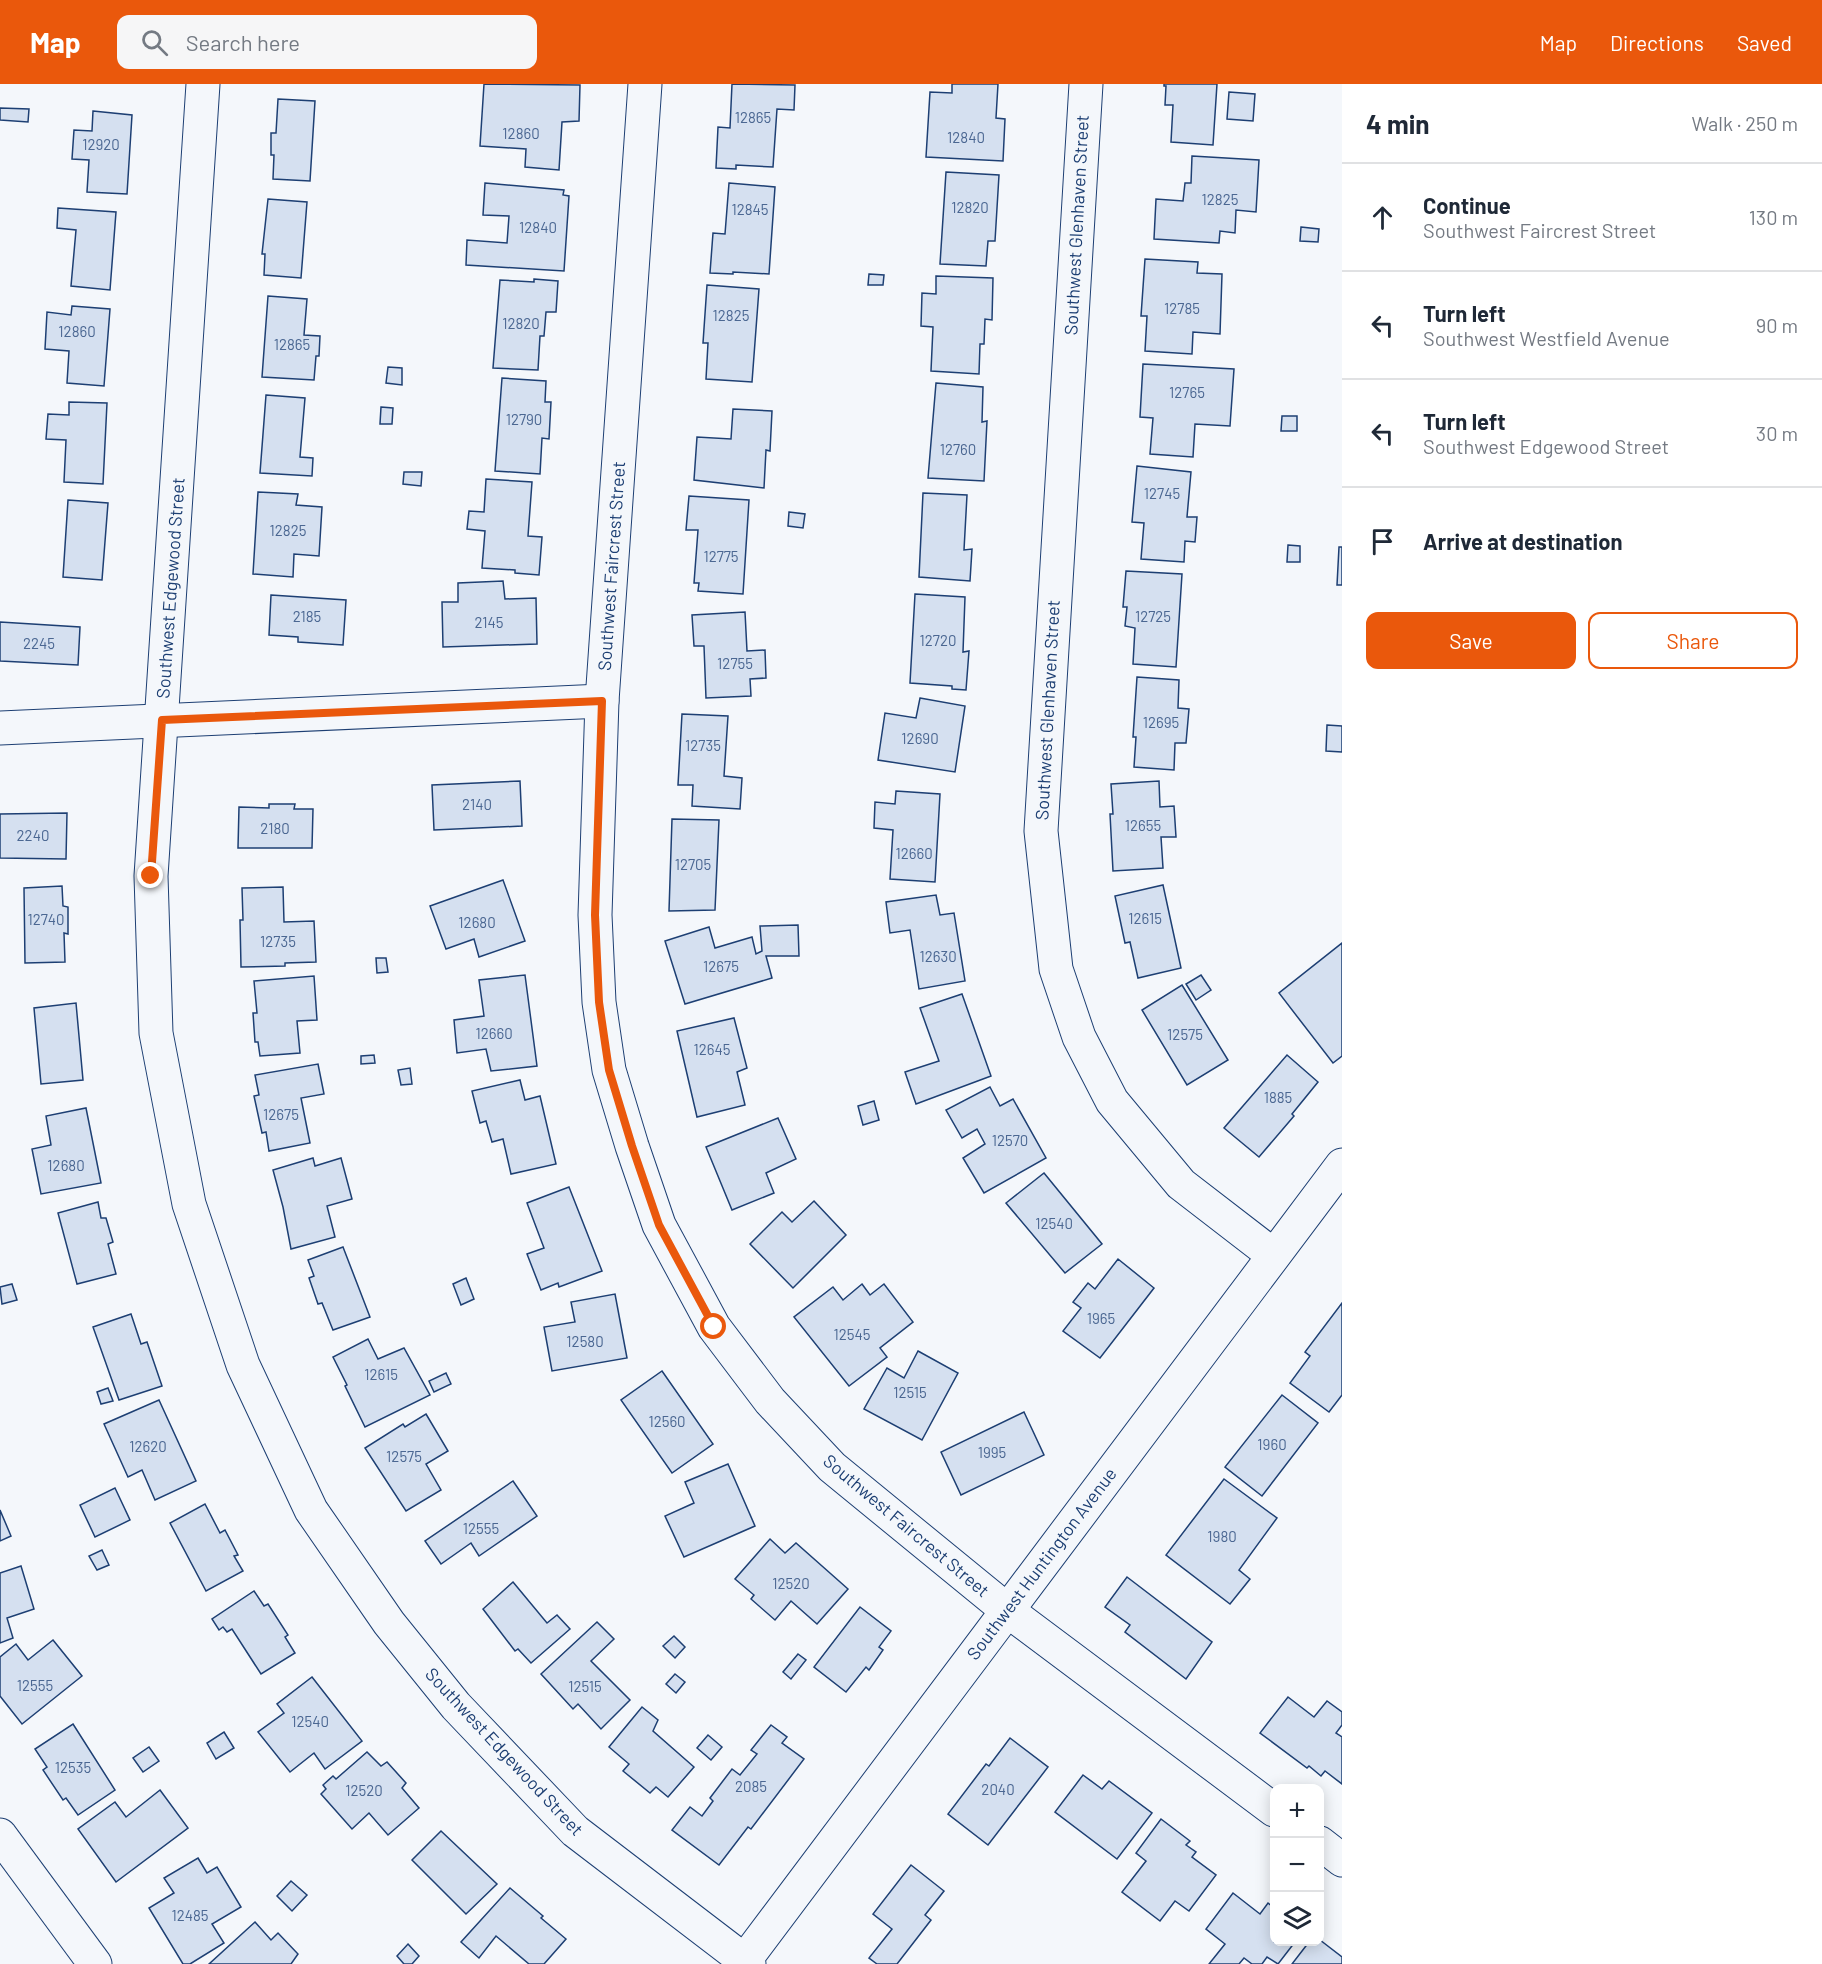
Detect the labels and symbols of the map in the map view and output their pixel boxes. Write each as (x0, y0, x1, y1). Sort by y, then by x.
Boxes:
house number: 12865 (735, 108, 771, 126)
street label: Southwest Glenhaven Street (1059, 114, 1093, 336)
house number: 12860 (502, 124, 540, 142)
house number: 12840 (947, 128, 985, 146)
house number: 12920 (82, 135, 120, 153)
house number: 12825 (1202, 190, 1238, 208)
house number: 12820 (951, 198, 989, 216)
house number: 12845 (731, 200, 769, 218)
house number: 12840 (519, 218, 557, 236)
house number: 12785 (1164, 299, 1200, 317)
house number: 12825 (713, 306, 749, 324)
house number: 12820 (502, 314, 540, 332)
house number: 12860 (58, 322, 96, 340)
house number: 12865 (274, 335, 310, 353)
house number: 12765 (1169, 383, 1205, 401)
house number: 12790 (506, 410, 542, 428)
house number: 12760 (940, 440, 976, 458)
street label: Southwest Faircrest Street (593, 460, 629, 671)
street label: Southwest Edgewood Street (151, 477, 189, 699)
house number: 12745 (1144, 484, 1180, 502)
house number: 12825 (270, 521, 306, 539)
house number: 12775 (703, 547, 739, 565)
street label: Southwest Glenhaven Street (1030, 599, 1064, 821)
house number: 2185 (293, 607, 321, 625)
house number: 12725 (1135, 607, 1171, 625)
house number: 2145 (474, 613, 504, 631)
house number: 12720 (920, 631, 956, 649)
house number: 2245 (23, 634, 55, 652)
house number: 12755 (717, 654, 753, 672)
house number: 12695 (1143, 713, 1179, 731)
house number: 12690 (901, 729, 939, 747)
house number: 12735 (685, 736, 721, 754)
house number: 2140 (462, 795, 492, 813)
house number: 12655 (1125, 816, 1161, 834)
house number: 2180 (260, 819, 290, 837)
house number: 2240 (17, 826, 49, 844)
house number: 12660 (895, 844, 933, 862)
house number: 12705 (675, 855, 711, 873)
route end (137, 862, 163, 888)
house number: 12615 (1128, 909, 1162, 927)
house number: 12740 (27, 910, 65, 928)
house number: 12680 (458, 913, 496, 931)
house number: 12735 (260, 932, 296, 950)
house number: 12630 (919, 947, 957, 965)
house number: 12675 (703, 957, 739, 975)
house number: 12660 (475, 1024, 513, 1042)
house number: 12575 (1167, 1025, 1203, 1043)
house number: 12645 (694, 1040, 731, 1058)
house number: 1885 (1264, 1088, 1292, 1106)
house number: 12675 (263, 1105, 299, 1123)
house number: 12570 (992, 1131, 1028, 1149)
house number: 12680 (47, 1156, 85, 1174)
house number: 12540 (1035, 1214, 1073, 1232)
house number: 1965 (1087, 1309, 1115, 1327)
route start (700, 1313, 726, 1339)
house number: 12545 (834, 1325, 870, 1343)
house number: 12580 (566, 1332, 604, 1350)
house number: 12615 (364, 1365, 398, 1383)
house number: 12515 (893, 1383, 927, 1401)
house number: 12560 (648, 1412, 686, 1430)
house number: 1960 (1257, 1435, 1287, 1453)
house number: 12620 (129, 1437, 167, 1455)
house number: 1995 (978, 1443, 1006, 1461)
house number: 12575 (386, 1447, 422, 1465)
street label: Southwest Faircrest Street (819, 1449, 994, 1601)
street label: Southwest Huntington Avenue (962, 1463, 1121, 1664)
house number: 12555 (463, 1519, 499, 1537)
house number: 1980 (1207, 1527, 1237, 1545)
house number: 12520 (772, 1574, 810, 1592)
street label: Southwest Edgewood Street (421, 1663, 588, 1840)
house number: 12555 (17, 1676, 53, 1694)
house number: 12515 (568, 1677, 602, 1695)
house number: 12540 (291, 1712, 329, 1730)
house number: 12535 (55, 1758, 91, 1776)
house number: 2085 (735, 1777, 767, 1795)
house number: 2040 (981, 1780, 1015, 1798)
house number: 12520 (345, 1781, 383, 1799)
house number: 12485 (171, 1906, 209, 1924)

